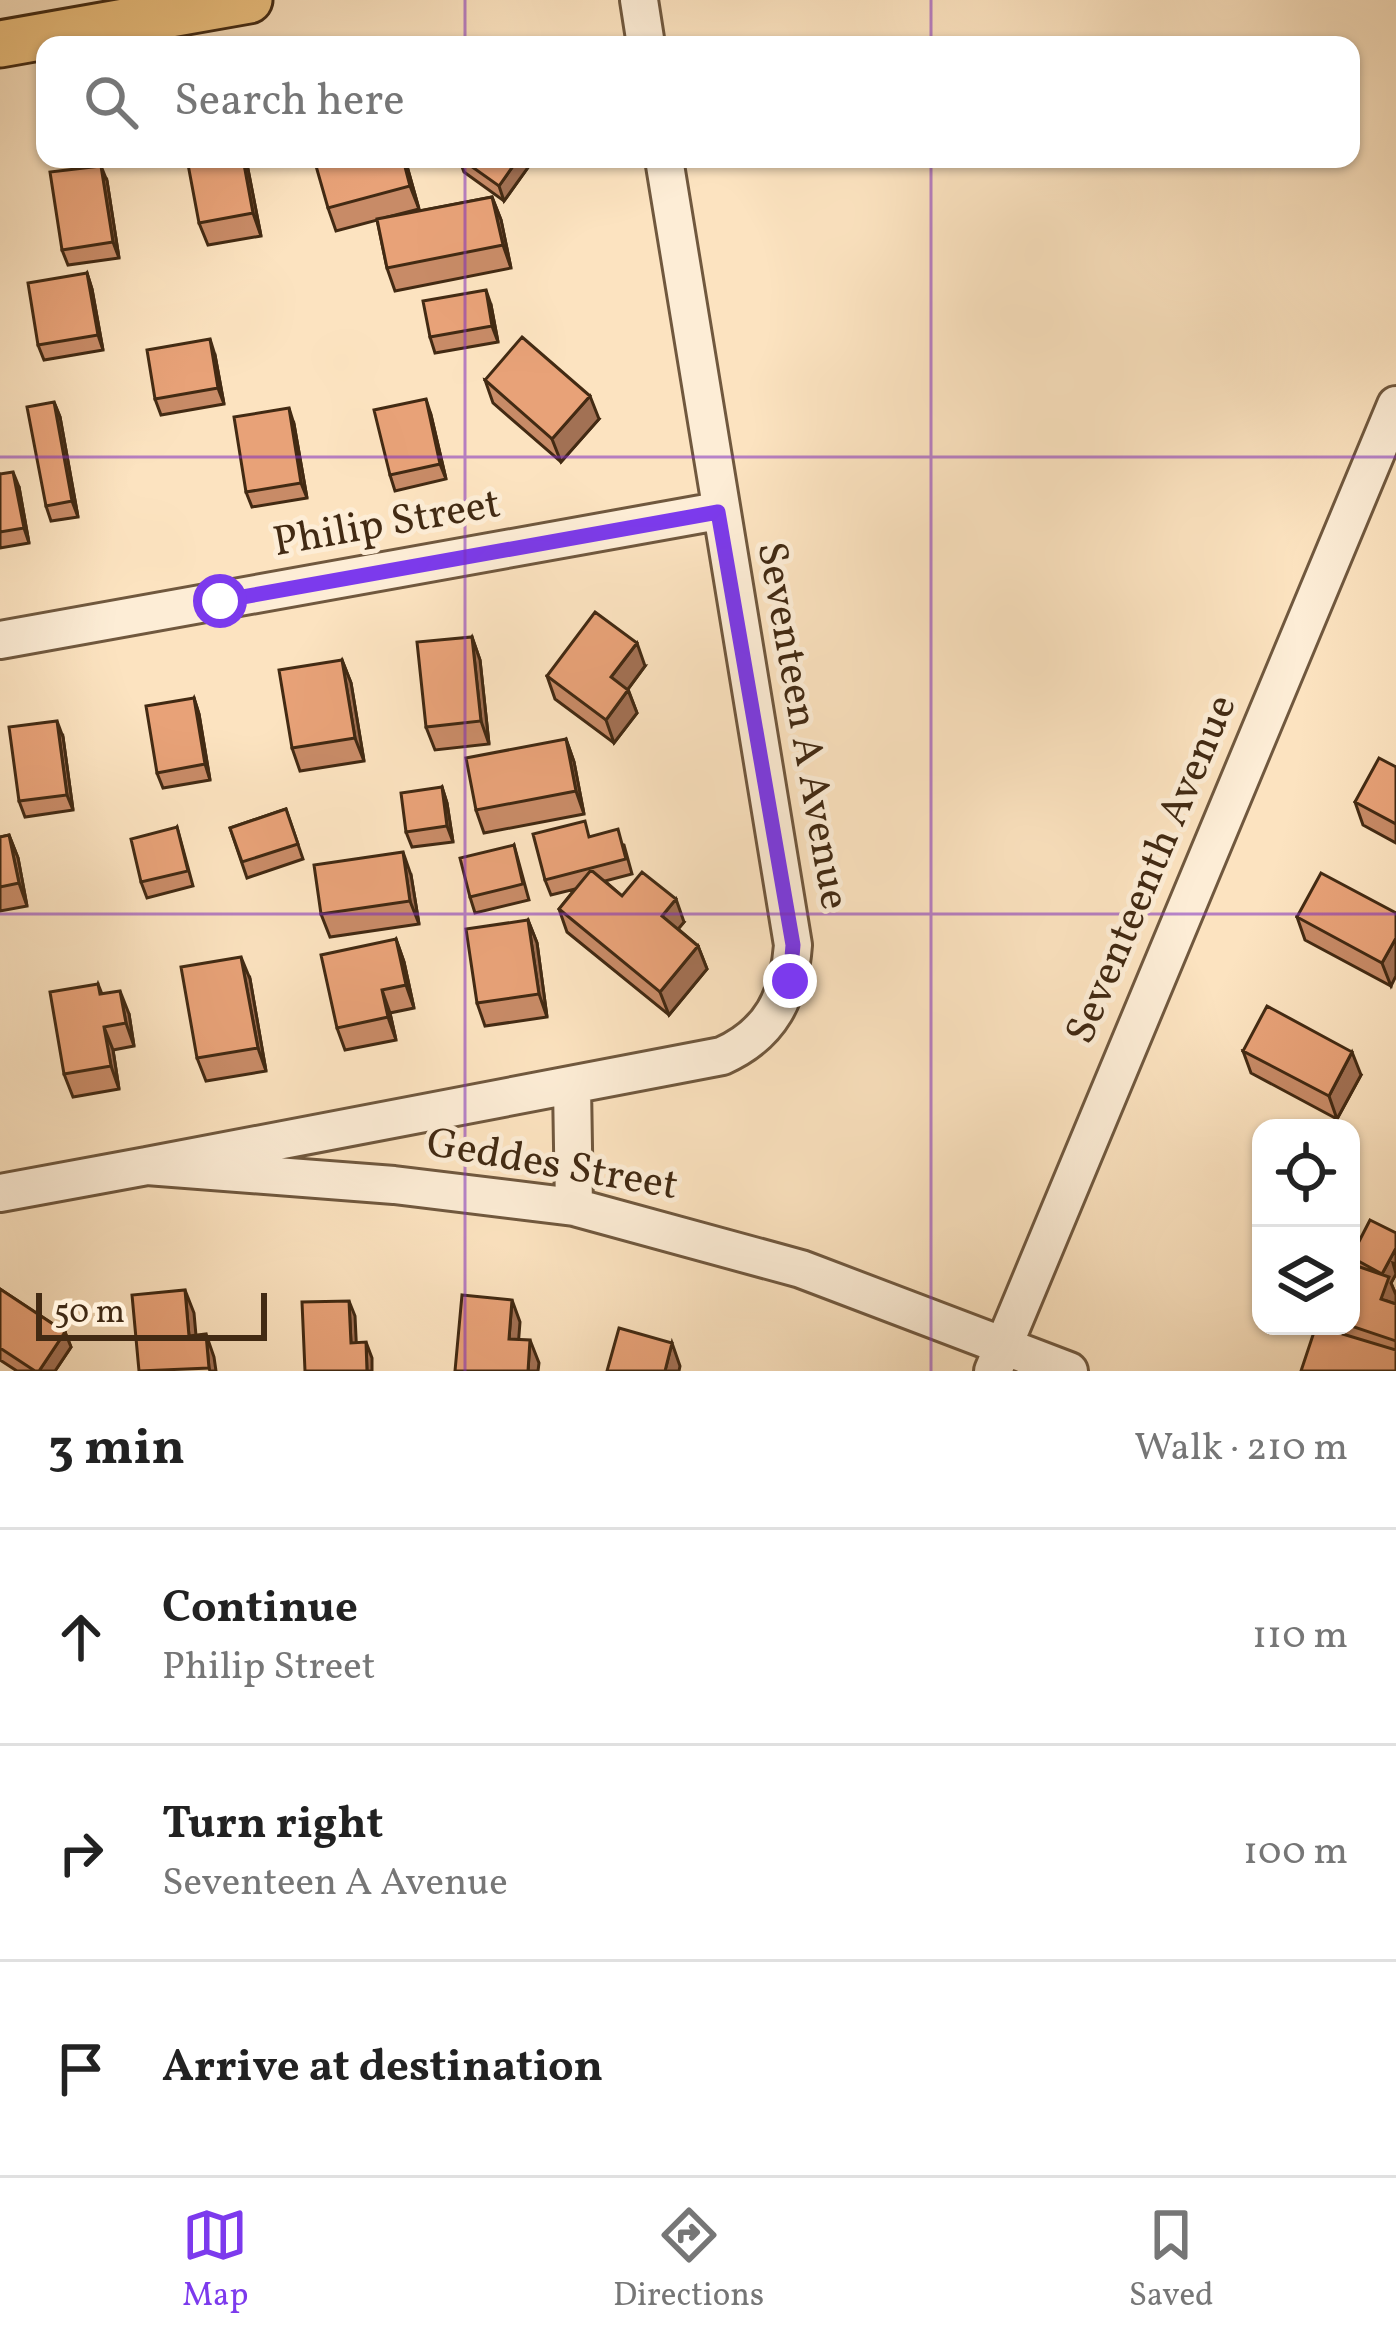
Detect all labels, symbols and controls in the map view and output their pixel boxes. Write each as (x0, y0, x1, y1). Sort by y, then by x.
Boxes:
search box (36, 36, 1360, 168)
icon: search (78, 69, 144, 135)
text: Search here (174, 71, 405, 134)
street label: Philip Street (269, 476, 505, 574)
street label: Seventeen A Avenue (740, 538, 862, 914)
route start (193, 574, 247, 628)
street label: Seventeenth Avenue (1053, 686, 1253, 1054)
route end (763, 954, 817, 1008)
street label: Geddes Street (422, 1115, 682, 1217)
map controls (1252, 1119, 1360, 1335)
button: locate (1252, 1119, 1360, 1227)
button: layers (1252, 1227, 1360, 1335)
scale bar (36, 1287, 267, 1340)
text: 50 m (54, 1291, 125, 1337)
text: 3 min (48, 1414, 185, 1485)
text: Walk · 210 m (1134, 1422, 1348, 1476)
text: Continue (162, 1578, 358, 1641)
icon: ahead (48, 1604, 114, 1670)
text: 110 m (1252, 1610, 1348, 1664)
text: Philip Street (162, 1641, 375, 1695)
text: Turn right (162, 1794, 383, 1857)
icon: right (48, 1820, 114, 1886)
text: 100 m (1243, 1826, 1348, 1880)
text: Seventeen A Avenue (162, 1857, 508, 1911)
icon: arrive (48, 2036, 114, 2102)
text: Arrive at destination (162, 2037, 603, 2100)
tab: Map (182, 2202, 248, 2320)
tab: Directions (613, 2202, 764, 2320)
tab: Saved (1129, 2202, 1214, 2320)

